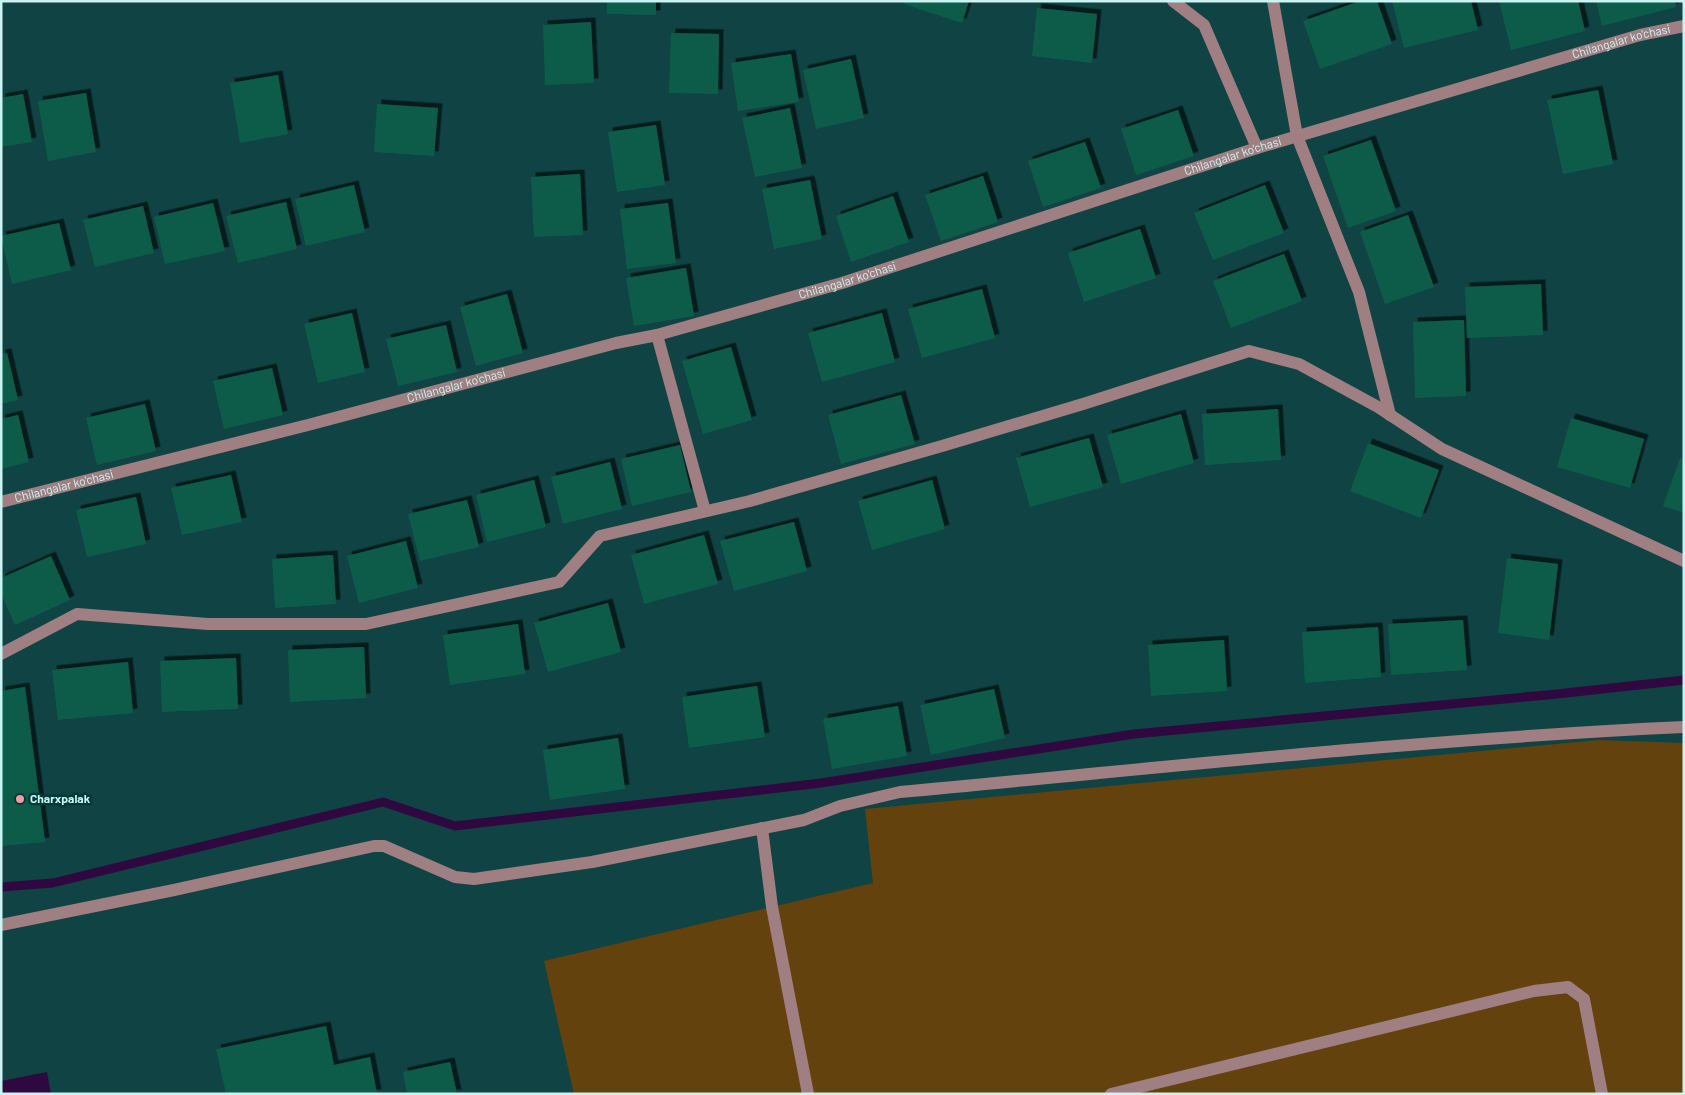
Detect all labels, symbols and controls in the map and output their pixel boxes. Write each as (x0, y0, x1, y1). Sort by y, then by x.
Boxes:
street label: Chilangalar ko'chasi (1570, 21, 1671, 61)
street label: Chilangalar ko'chasi (1182, 133, 1283, 177)
street label: Chilangalar ko'chasi (797, 258, 898, 301)
street label: Chilangalar ko'chasi (405, 365, 507, 404)
street label: Chilangalar ko'chasi (13, 466, 115, 504)
place label: Charxpalak (30, 791, 91, 805)
marker: Charxpalak (14, 793, 26, 805)

